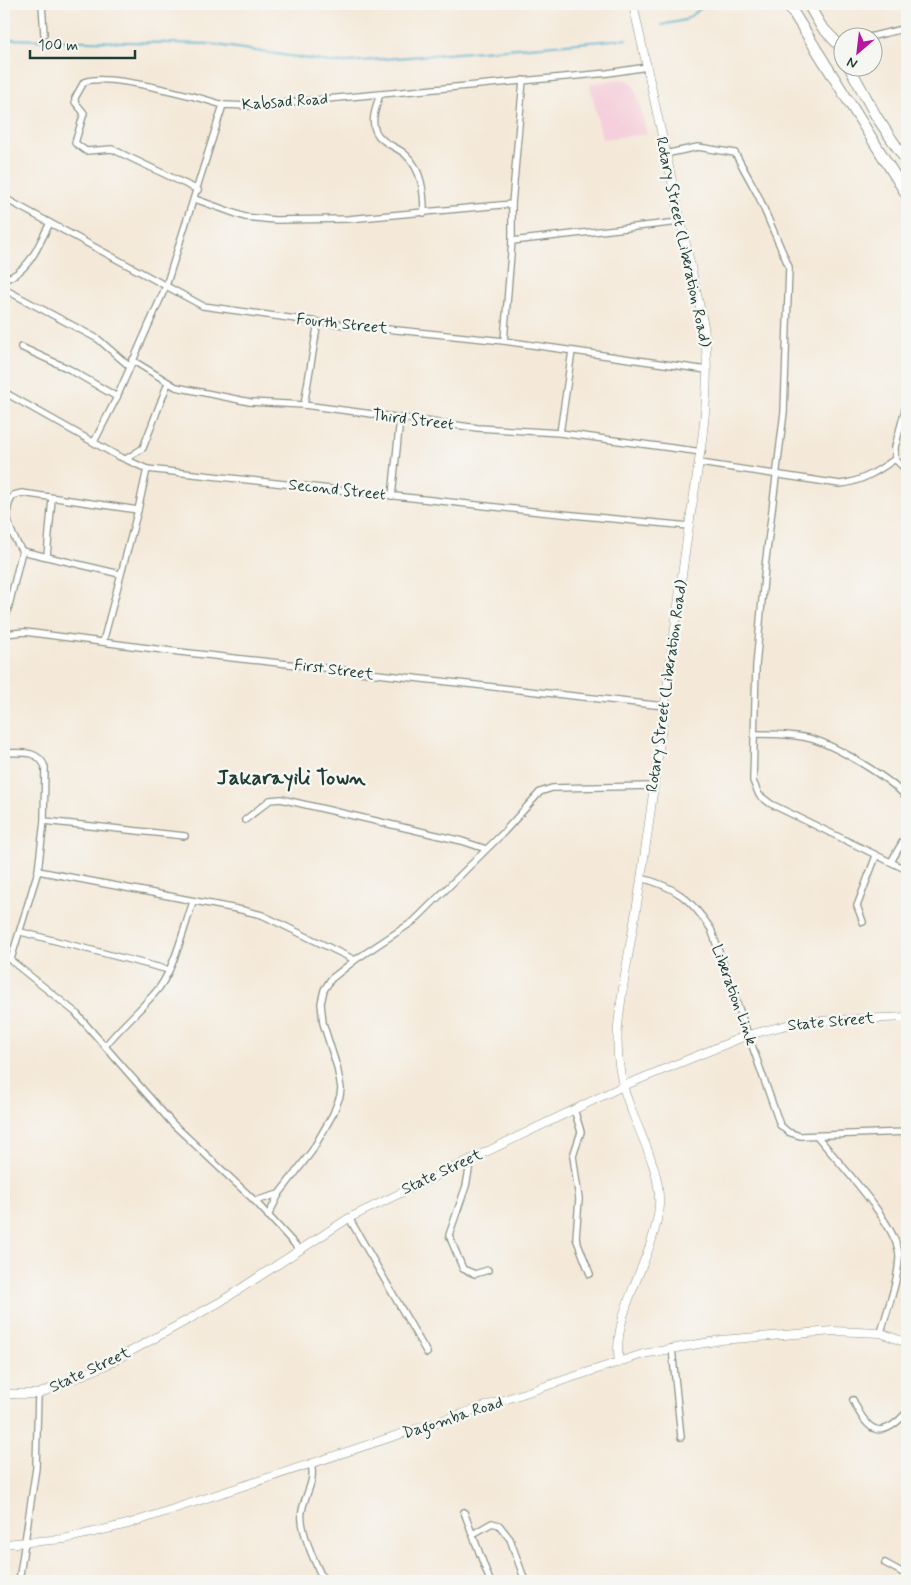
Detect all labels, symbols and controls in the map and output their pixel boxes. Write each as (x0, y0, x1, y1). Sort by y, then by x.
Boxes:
scale bar (30, 28, 135, 60)
north arrow (834, 28, 884, 78)
text: 100 m (38, 36, 78, 56)
text: N (844, 52, 861, 73)
street label: Kabsad Road (241, 89, 329, 115)
street label: Rotary Street (Liberation Road) (650, 135, 716, 349)
street label: Fourth Street (295, 309, 389, 339)
street label: Third Street (371, 405, 455, 435)
street label: Second Street (287, 474, 387, 506)
street label: Rotary Street (Liberation Road) (642, 578, 692, 794)
street label: First Street (293, 655, 375, 685)
district label: Jakarayili Town (217, 764, 366, 792)
street label: Liberation Link (706, 942, 762, 1048)
street label: State Street (787, 1008, 876, 1036)
street label: State Street (398, 1144, 486, 1200)
street label: State Street (46, 1342, 134, 1398)
street label: Dagomba Road (400, 1392, 506, 1445)

